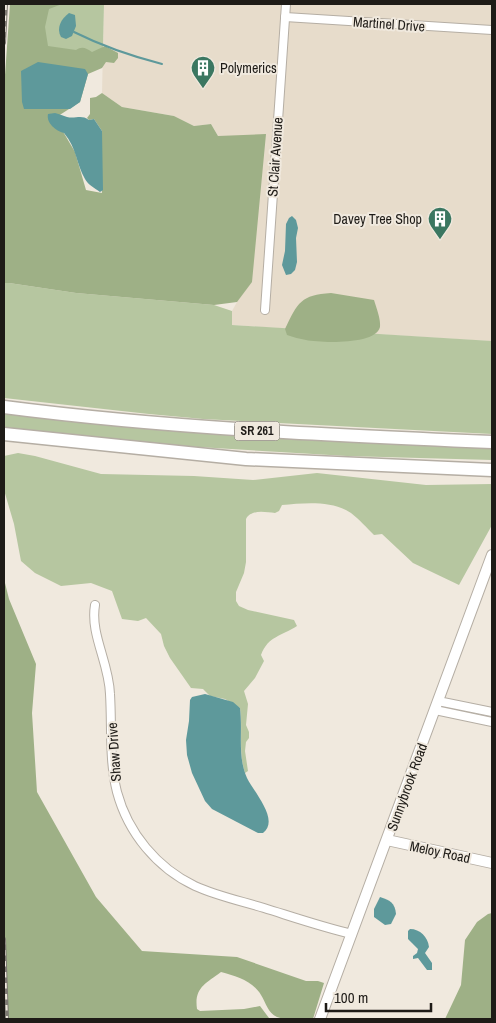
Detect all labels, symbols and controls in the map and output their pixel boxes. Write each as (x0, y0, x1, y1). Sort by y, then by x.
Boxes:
street label: Martinel Drive (352, 13, 426, 35)
building icon: Polymerics (190, 55, 216, 89)
place label: Polymerics (220, 59, 277, 77)
street label: St Clair Avenue (263, 117, 287, 197)
building icon: Davey Tree Shop (427, 206, 453, 240)
place label: Davey Tree Shop (333, 210, 422, 228)
road number: SR 261 (234, 422, 280, 441)
street label: Shaw Drive (103, 722, 125, 782)
street label: Sunnybrook Road (383, 741, 431, 833)
street label: Meloy Road (408, 837, 472, 867)
scale bar (326, 980, 431, 1012)
text: 100 m (334, 987, 368, 1008)

